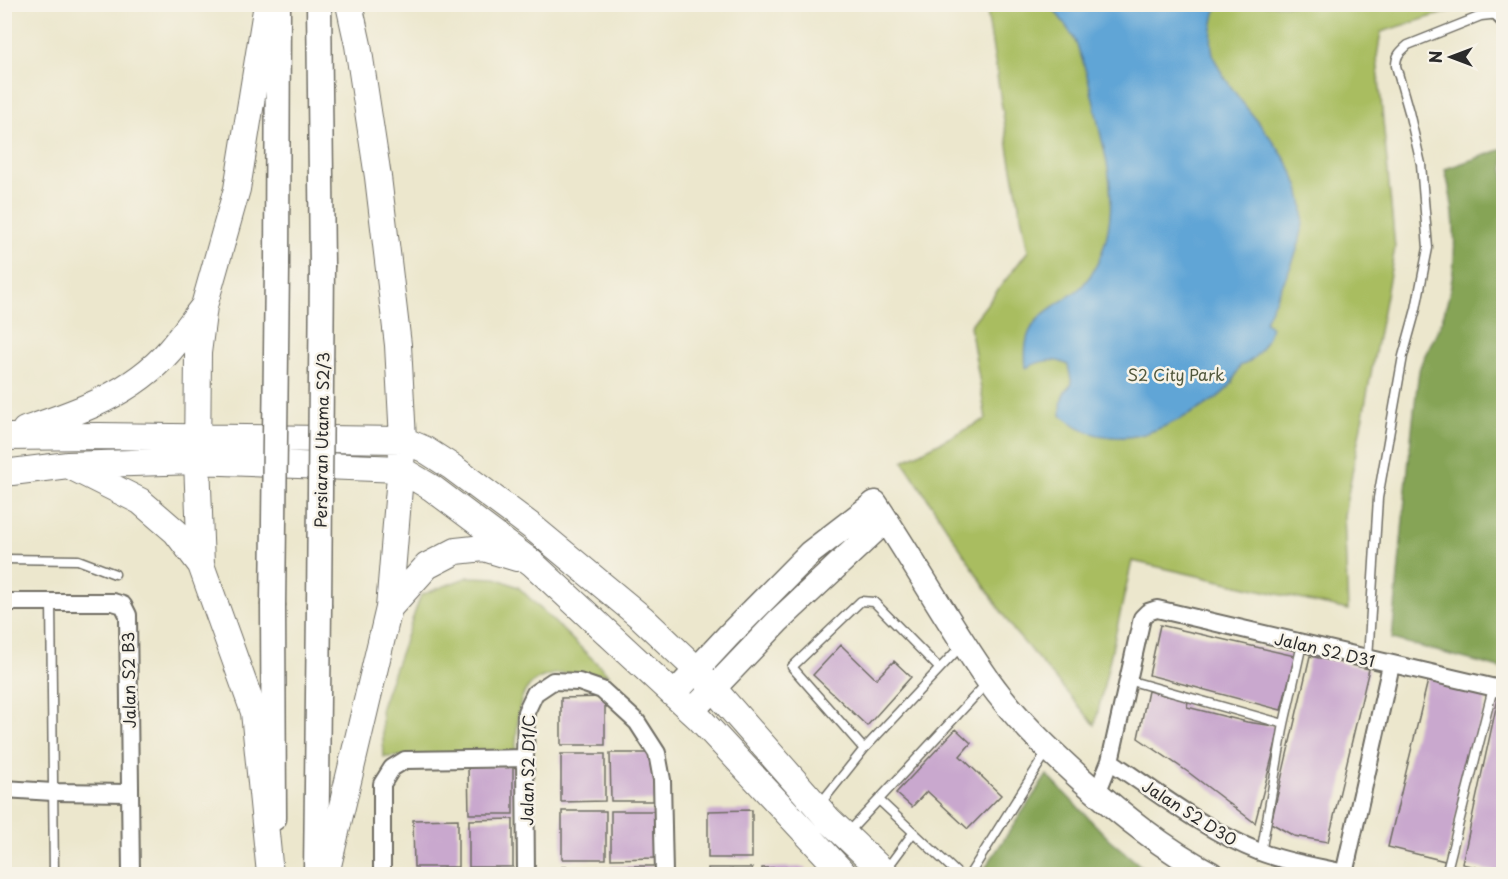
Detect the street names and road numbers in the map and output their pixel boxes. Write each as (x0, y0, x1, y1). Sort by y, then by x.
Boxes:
street label: Persiaran Utama S2/3 (307, 352, 335, 528)
street label: Jalan S2 D31 (1272, 626, 1378, 672)
street label: Jalan S2 B3 (115, 631, 141, 729)
street label: Jalan S2 D1/C (514, 714, 540, 826)
street label: Jalan S2 D30 (1138, 773, 1242, 851)

